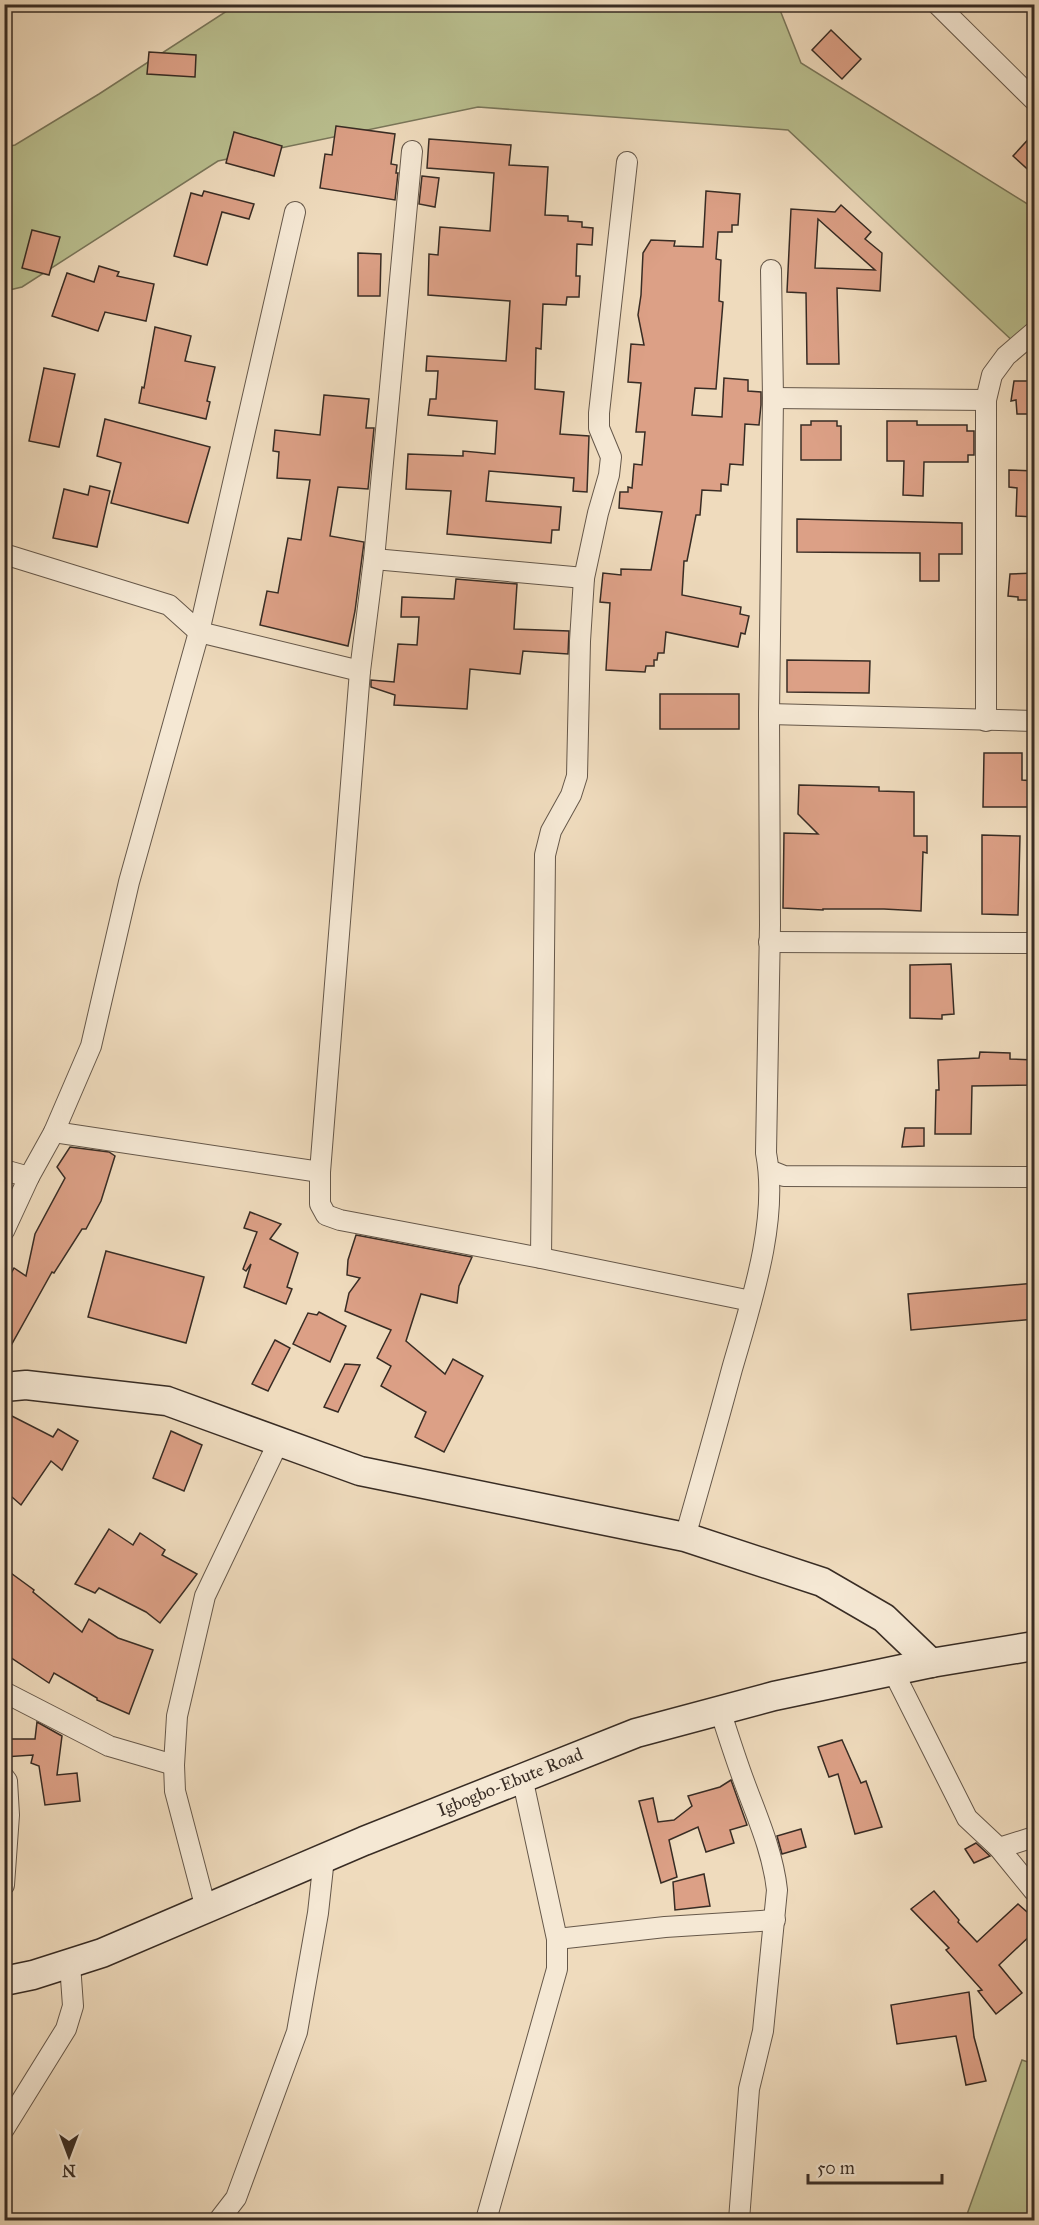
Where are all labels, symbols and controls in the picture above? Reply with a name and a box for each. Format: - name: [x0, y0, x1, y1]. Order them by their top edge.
- street label: Igbogbo-Ebute Road: [434, 1743, 586, 1822]
- north arrow: [39, 2126, 99, 2186]
- scale bar: [808, 2147, 942, 2185]
- text: 50 m: [817, 2157, 855, 2179]
- text: N: [62, 2161, 76, 2180]

